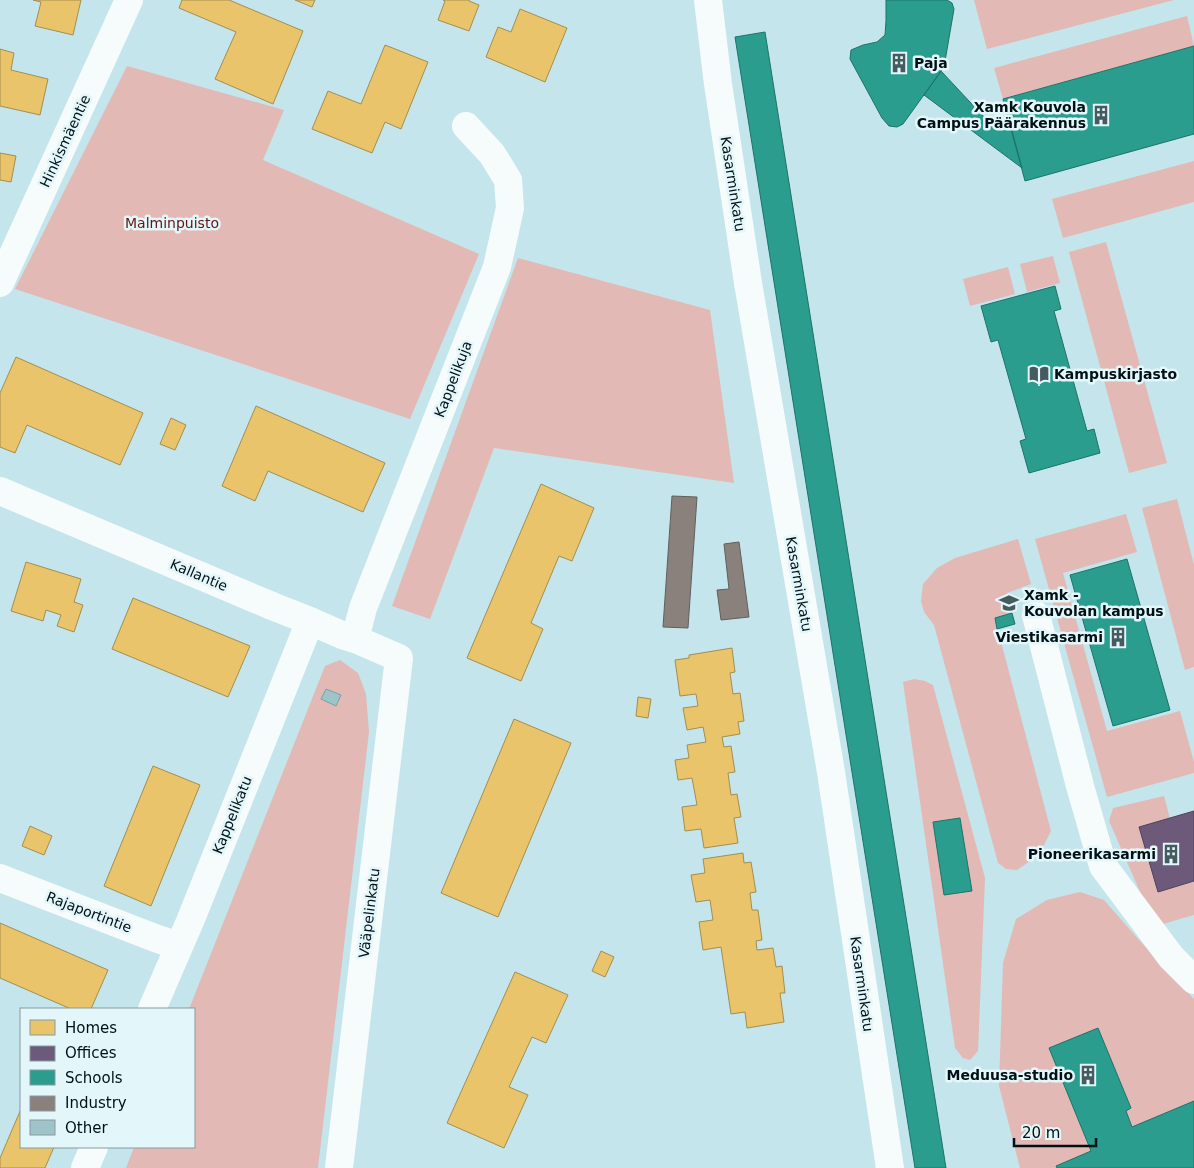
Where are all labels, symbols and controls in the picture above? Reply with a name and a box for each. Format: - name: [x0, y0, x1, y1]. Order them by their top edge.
- building icon: Paja: [888, 52, 910, 74]
- place label: Paja: [914, 55, 948, 71]
- street label: Hinkismäentie: [37, 92, 93, 190]
- place label: Xamk Kouvola Campus Päärakennus: [917, 99, 1086, 131]
- building icon: Xamk Kouvola Campus Päärakennus: [1090, 104, 1112, 126]
- street label: Kasarminkatu: [718, 135, 748, 233]
- park label: Malminpuisto: [125, 215, 219, 231]
- street label: Kappelikuja: [431, 338, 475, 420]
- library icon: Kampuskirjasto: [1028, 363, 1050, 385]
- place label: Kampuskirjasto: [1054, 366, 1177, 382]
- street label: Kasarminkatu: [783, 535, 815, 633]
- street label: Kallantie: [168, 556, 230, 594]
- place label: Xamk - Kouvolan kampus: [1024, 587, 1164, 619]
- school or university icon: Xamk - Kouvolan kampus: [998, 592, 1020, 614]
- building icon: Viestikasarmi: [1107, 626, 1129, 648]
- place label: Viestikasarmi: [995, 629, 1103, 645]
- street label: Kappelikatu: [209, 774, 255, 856]
- building icon: Pioneerikasarmi: [1160, 843, 1182, 865]
- place label: Pioneerikasarmi: [1028, 846, 1156, 862]
- street label: Vääpelinkatu: [356, 867, 382, 959]
- street label: Rajaportintie: [44, 888, 134, 936]
- street label: Kasarminkatu: [847, 935, 877, 1033]
- legend: [20, 1008, 195, 1148]
- text: Homes: [65, 1019, 117, 1037]
- text: Offices: [65, 1044, 117, 1062]
- building icon: Meduusa-studio: [1077, 1064, 1099, 1086]
- place label: Meduusa-studio: [947, 1067, 1073, 1083]
- text: Schools: [65, 1069, 123, 1087]
- text: Industry: [65, 1094, 127, 1112]
- scale bar: [1014, 1116, 1096, 1148]
- text: Other: [65, 1119, 108, 1137]
- text: 20 m: [1022, 1124, 1060, 1142]

